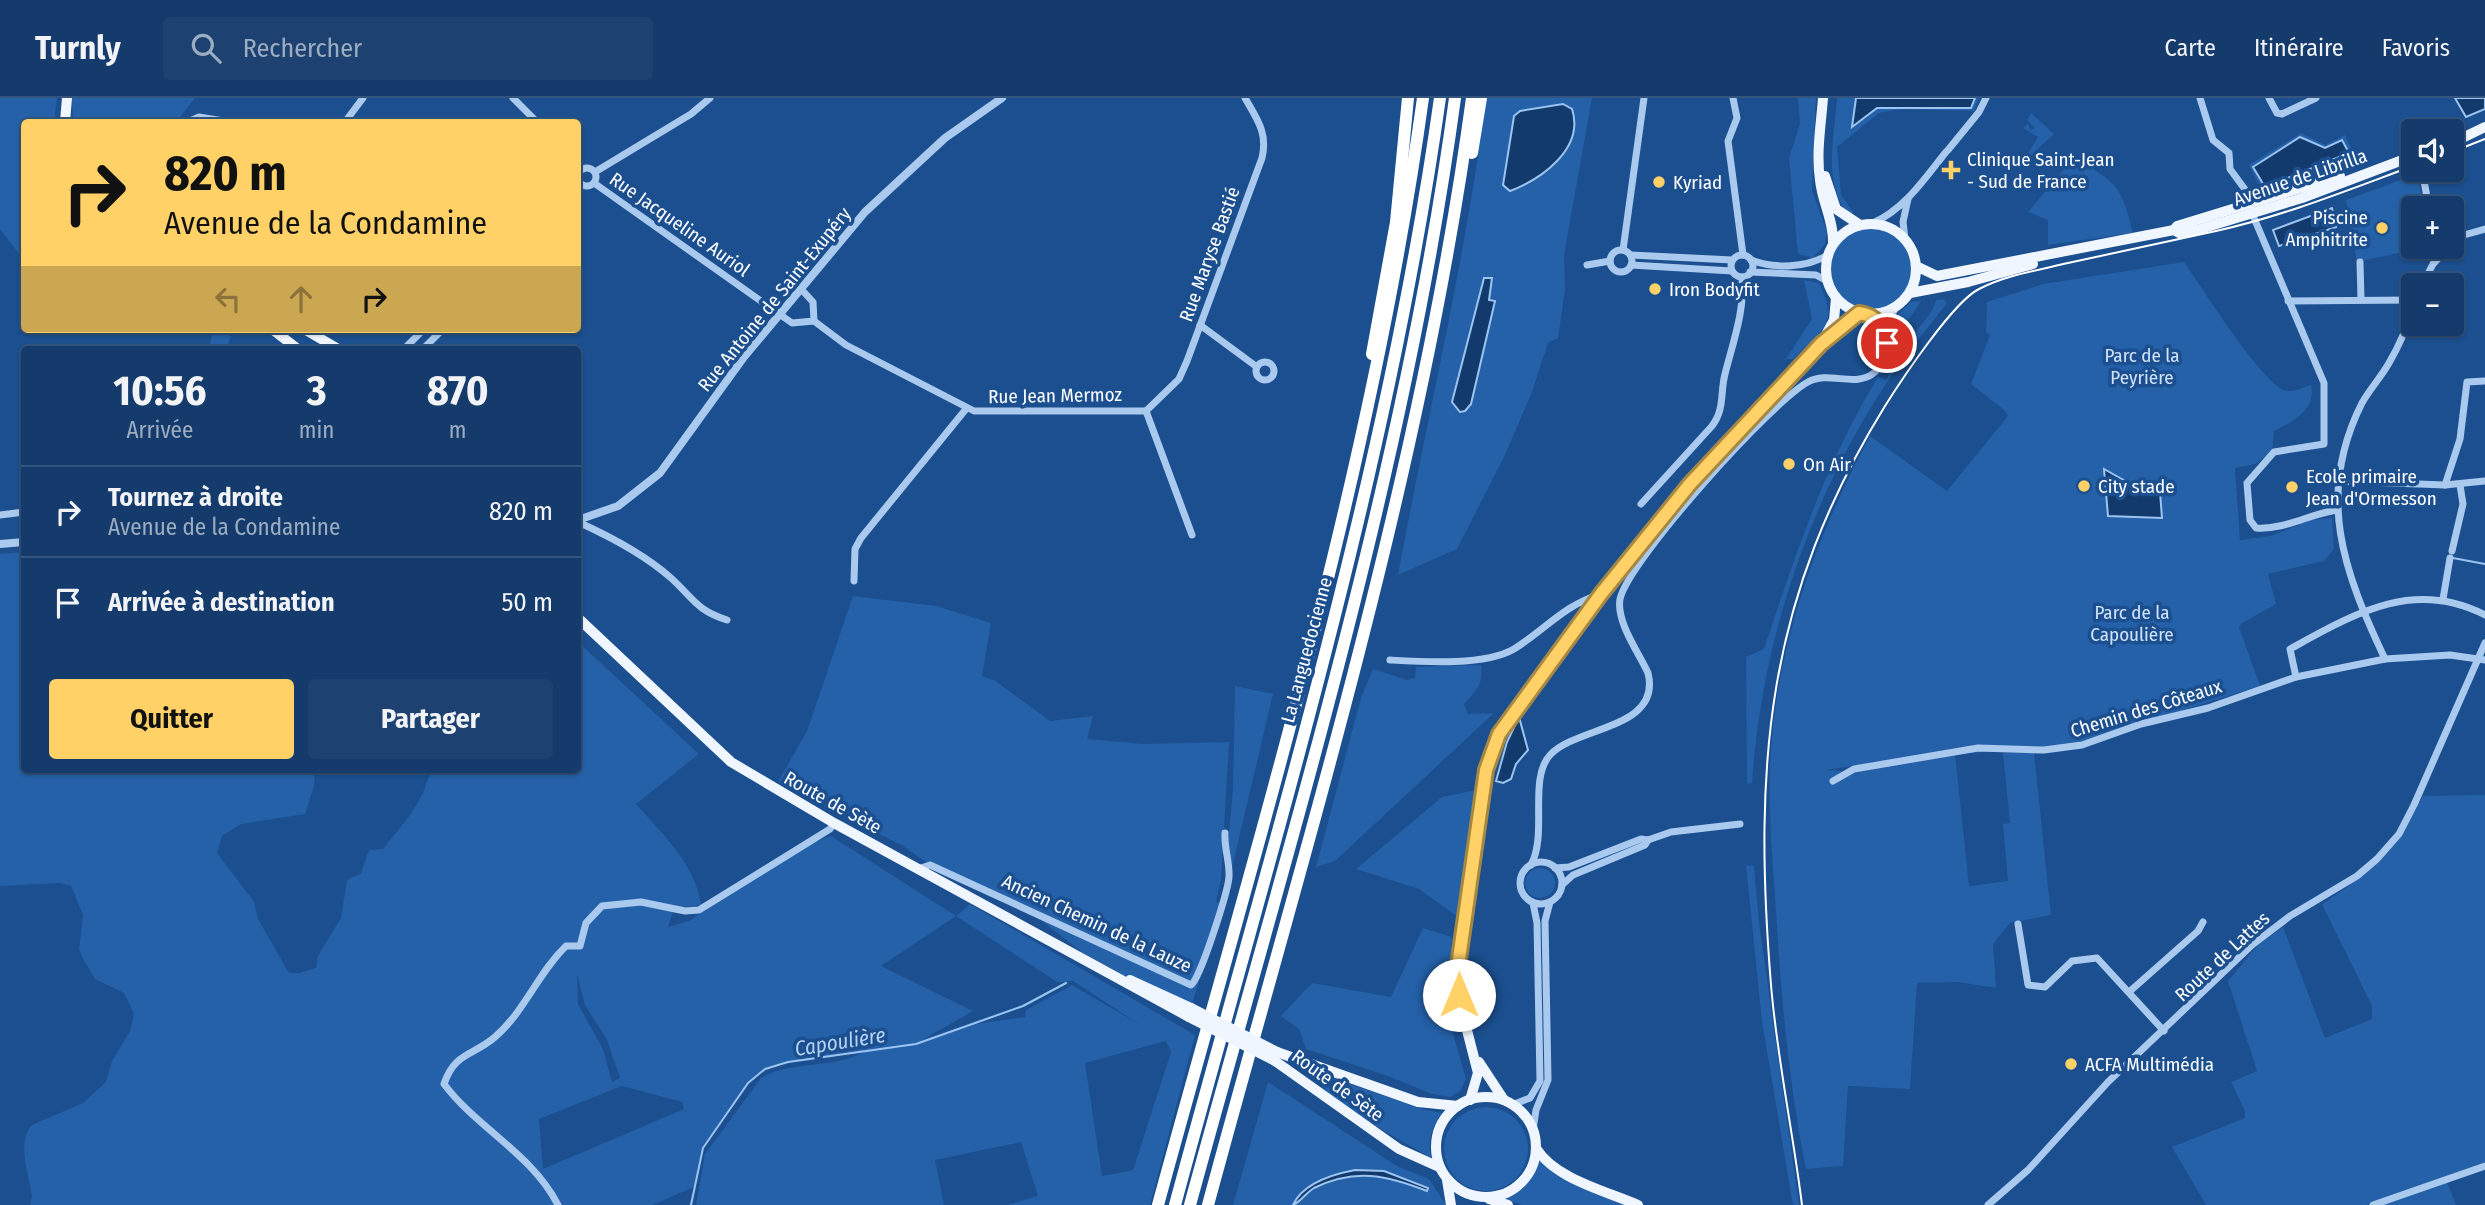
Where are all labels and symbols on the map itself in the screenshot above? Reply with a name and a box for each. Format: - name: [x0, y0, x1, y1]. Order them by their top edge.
- street label: Avenue de Librilla: [2230, 144, 2370, 211]
- place label: Clinique Saint-Jean - Sud de France: [1967, 148, 2115, 193]
- marker: Clinique Saint-Jean - Sud de France: [1941, 160, 1961, 180]
- street label: Rue Jacqueline Auriol: [605, 167, 754, 281]
- place label: Kyriad: [1673, 171, 1722, 194]
- marker: Kyriad: [1651, 174, 1667, 190]
- street label: Rue Maryse Bastié: [1174, 184, 1245, 325]
- street label: Rue Antoine de Saint-Exupéry: [693, 202, 856, 396]
- place label: Piscine Amphitrite: [2286, 206, 2368, 251]
- marker: Piscine Amphitrite: [2374, 220, 2390, 236]
- place label: Iron Bodyfit: [1669, 278, 1761, 301]
- marker: Iron Bodyfit: [1647, 281, 1663, 297]
- pin: [1857, 313, 1917, 373]
- park label: Parc de la Peyrière: [2104, 344, 2180, 389]
- street label: Rue Jean Mermoz: [988, 383, 1123, 408]
- place label: On Air: [1803, 453, 1851, 476]
- marker: On Air: [1781, 456, 1797, 472]
- place label: Ecole primaire Jean d'Ormesson: [2306, 465, 2437, 510]
- place label: City stade: [2098, 475, 2175, 498]
- marker: City stade: [2076, 478, 2092, 494]
- marker: Ecole primaire Jean d'Ormesson: [2284, 479, 2300, 495]
- street label: La Languedocienne: [1276, 575, 1337, 725]
- park label: Parc de la Capoulière: [2090, 601, 2174, 646]
- street label: Chemin des Côteaux: [2068, 674, 2225, 742]
- street label: Route de Sète: [780, 766, 886, 839]
- street label: Ancien Chemin de la Lauze: [998, 869, 1195, 978]
- street label: Route de Lattes: [2170, 907, 2274, 1006]
- position arrow: [1422, 958, 1496, 1032]
- water label: Capoulière: [793, 1022, 887, 1062]
- street label: Route de Sète: [1287, 1044, 1388, 1126]
- place label: ACFA Multimédia: [2085, 1053, 2214, 1076]
- marker: ACFA Multimédia: [2063, 1056, 2079, 1072]

